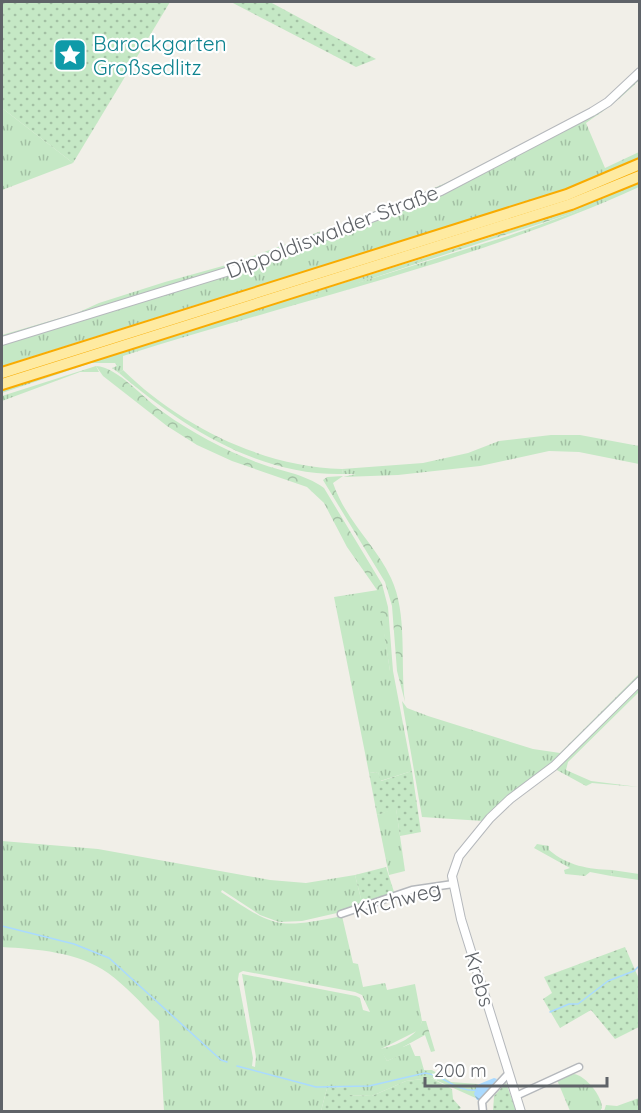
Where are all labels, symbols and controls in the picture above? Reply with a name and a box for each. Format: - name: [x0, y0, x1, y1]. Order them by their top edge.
- place label: Barockgarten Großsedlitz: [93, 30, 227, 80]
- place icon: Barockgarten Großsedlitz: [52, 37, 88, 73]
- street label: Dippoldiswalder Straße: [222, 179, 442, 283]
- street label: Kirchweg: [350, 875, 444, 923]
- street label: Krebs: [459, 948, 501, 1010]
- scale bar: [425, 1050, 606, 1088]
- text: 200 m: [434, 1059, 487, 1082]

